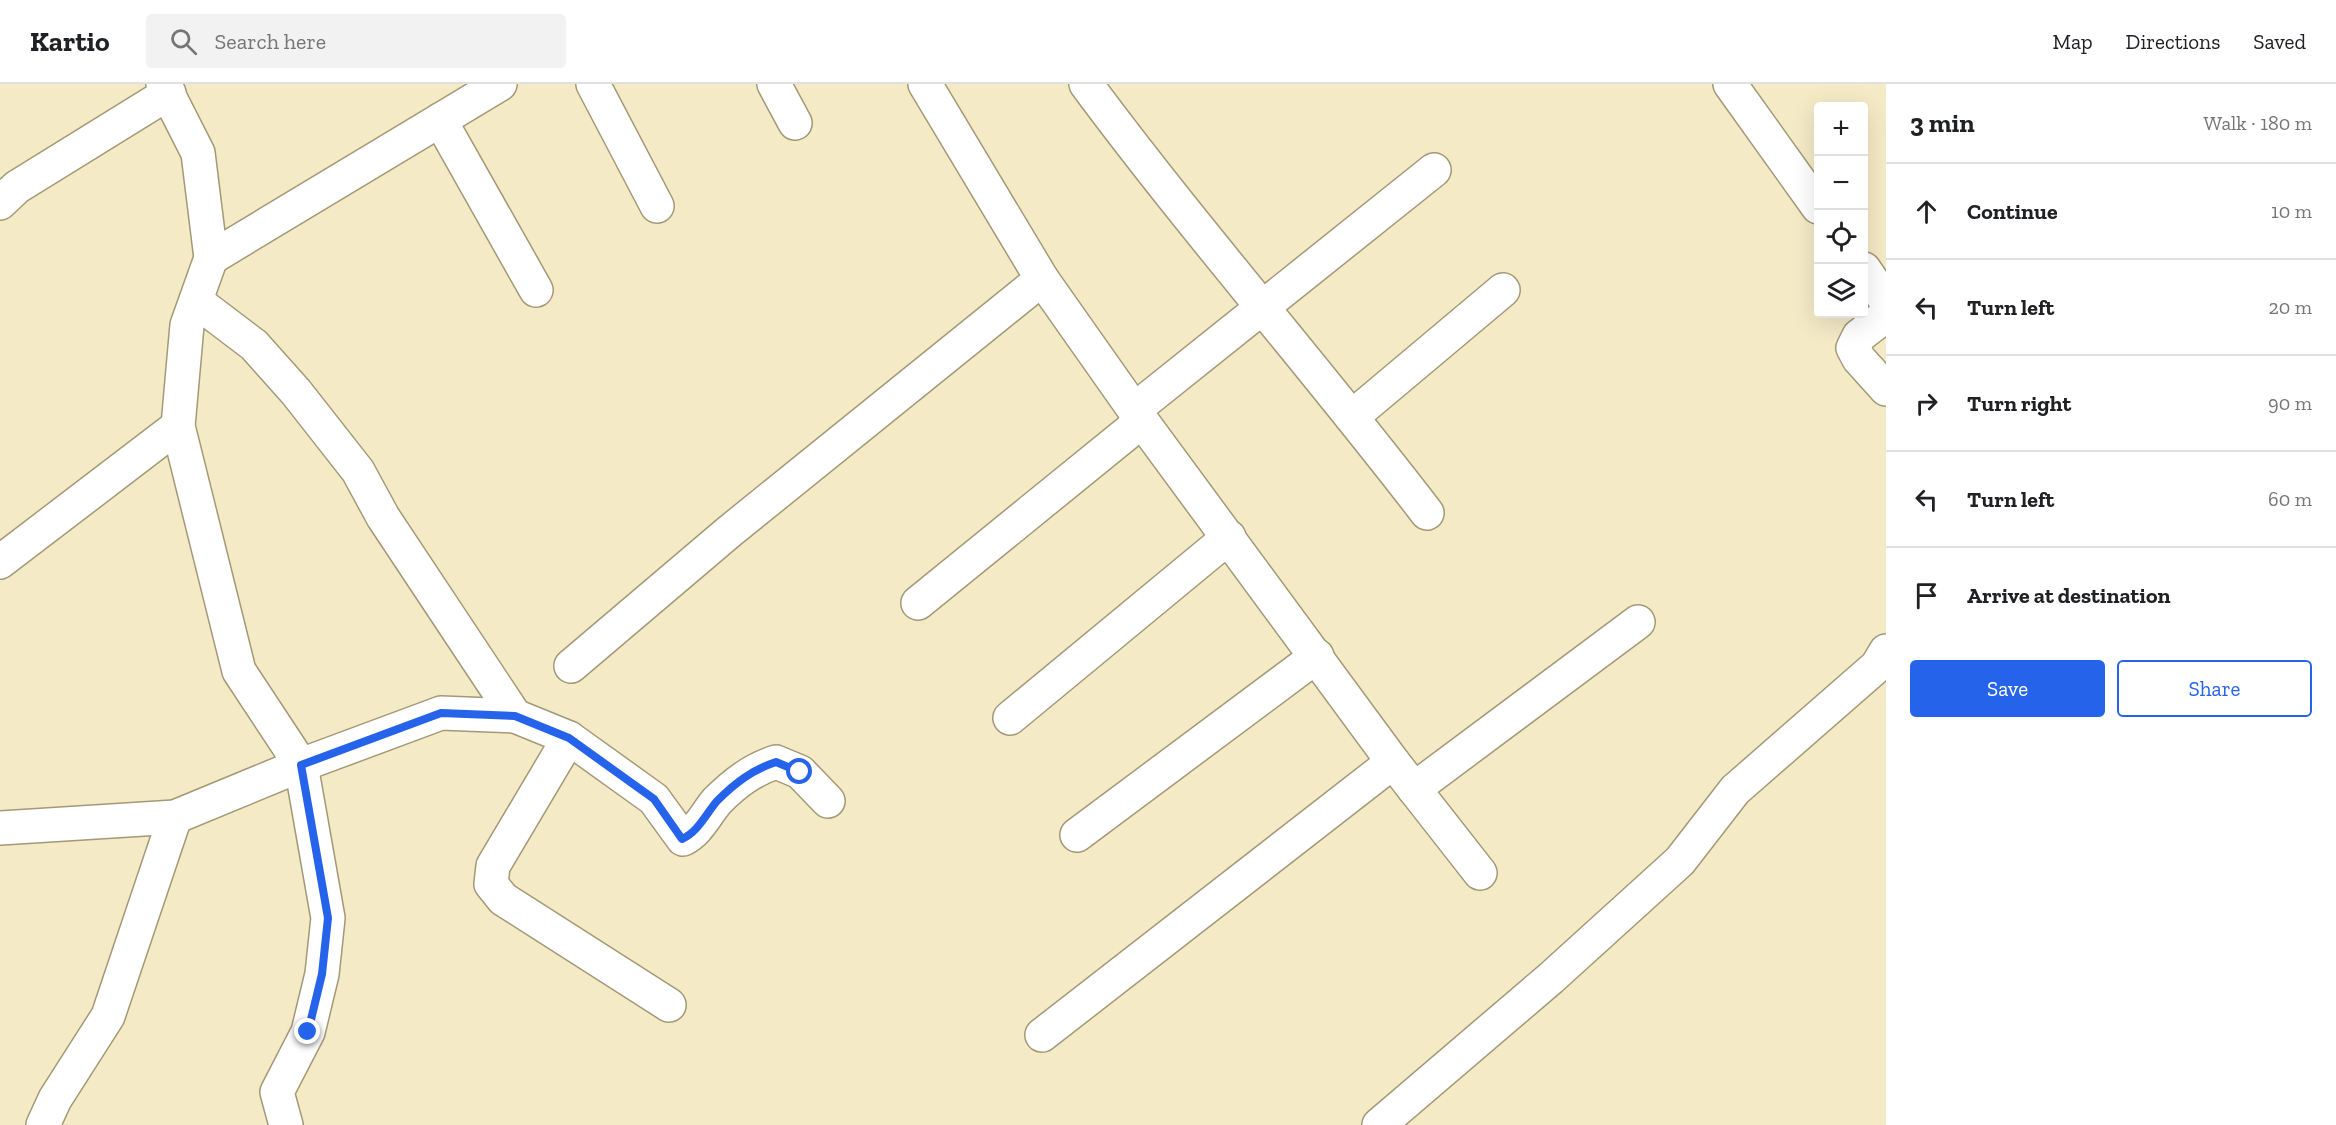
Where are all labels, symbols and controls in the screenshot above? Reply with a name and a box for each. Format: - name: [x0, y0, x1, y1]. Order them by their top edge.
- search box: [146, 14, 566, 68]
- text: Kartio: [30, 25, 110, 58]
- icon: search: [167, 25, 200, 58]
- text: Search here: [215, 28, 326, 55]
- text: Map: [2053, 29, 2093, 54]
- text: Directions: [2126, 29, 2220, 54]
- text: Saved: [2253, 29, 2306, 54]
- map controls: [1814, 102, 1868, 318]
- button: +: [1814, 102, 1868, 156]
- text: 3 min: [1910, 107, 1975, 139]
- text: Walk · 180 m: [2204, 111, 2312, 135]
- button: −: [1814, 156, 1868, 210]
- icon: ahead: [1910, 195, 1943, 228]
- text: Continue: [1967, 198, 2058, 225]
- text: 10 m: [2271, 199, 2312, 223]
- button: locate: [1814, 210, 1868, 264]
- button: layers: [1814, 264, 1868, 318]
- icon: left: [1910, 291, 1943, 324]
- text: Turn left: [1967, 294, 2054, 321]
- text: 20 m: [2268, 295, 2312, 319]
- icon: right: [1910, 387, 1943, 420]
- text: Turn right: [1967, 390, 2071, 417]
- text: 90 m: [2268, 391, 2312, 415]
- icon: left: [1910, 483, 1943, 516]
- text: Turn left: [1967, 486, 2054, 513]
- text: 60 m: [2268, 487, 2312, 511]
- icon: arrive: [1910, 579, 1943, 612]
- text: Arrive at destination: [1967, 582, 2170, 609]
- button: Save: [1910, 660, 2105, 717]
- button: Share: [2117, 660, 2312, 717]
- route start: [786, 758, 812, 784]
- route end: [294, 1018, 320, 1044]

